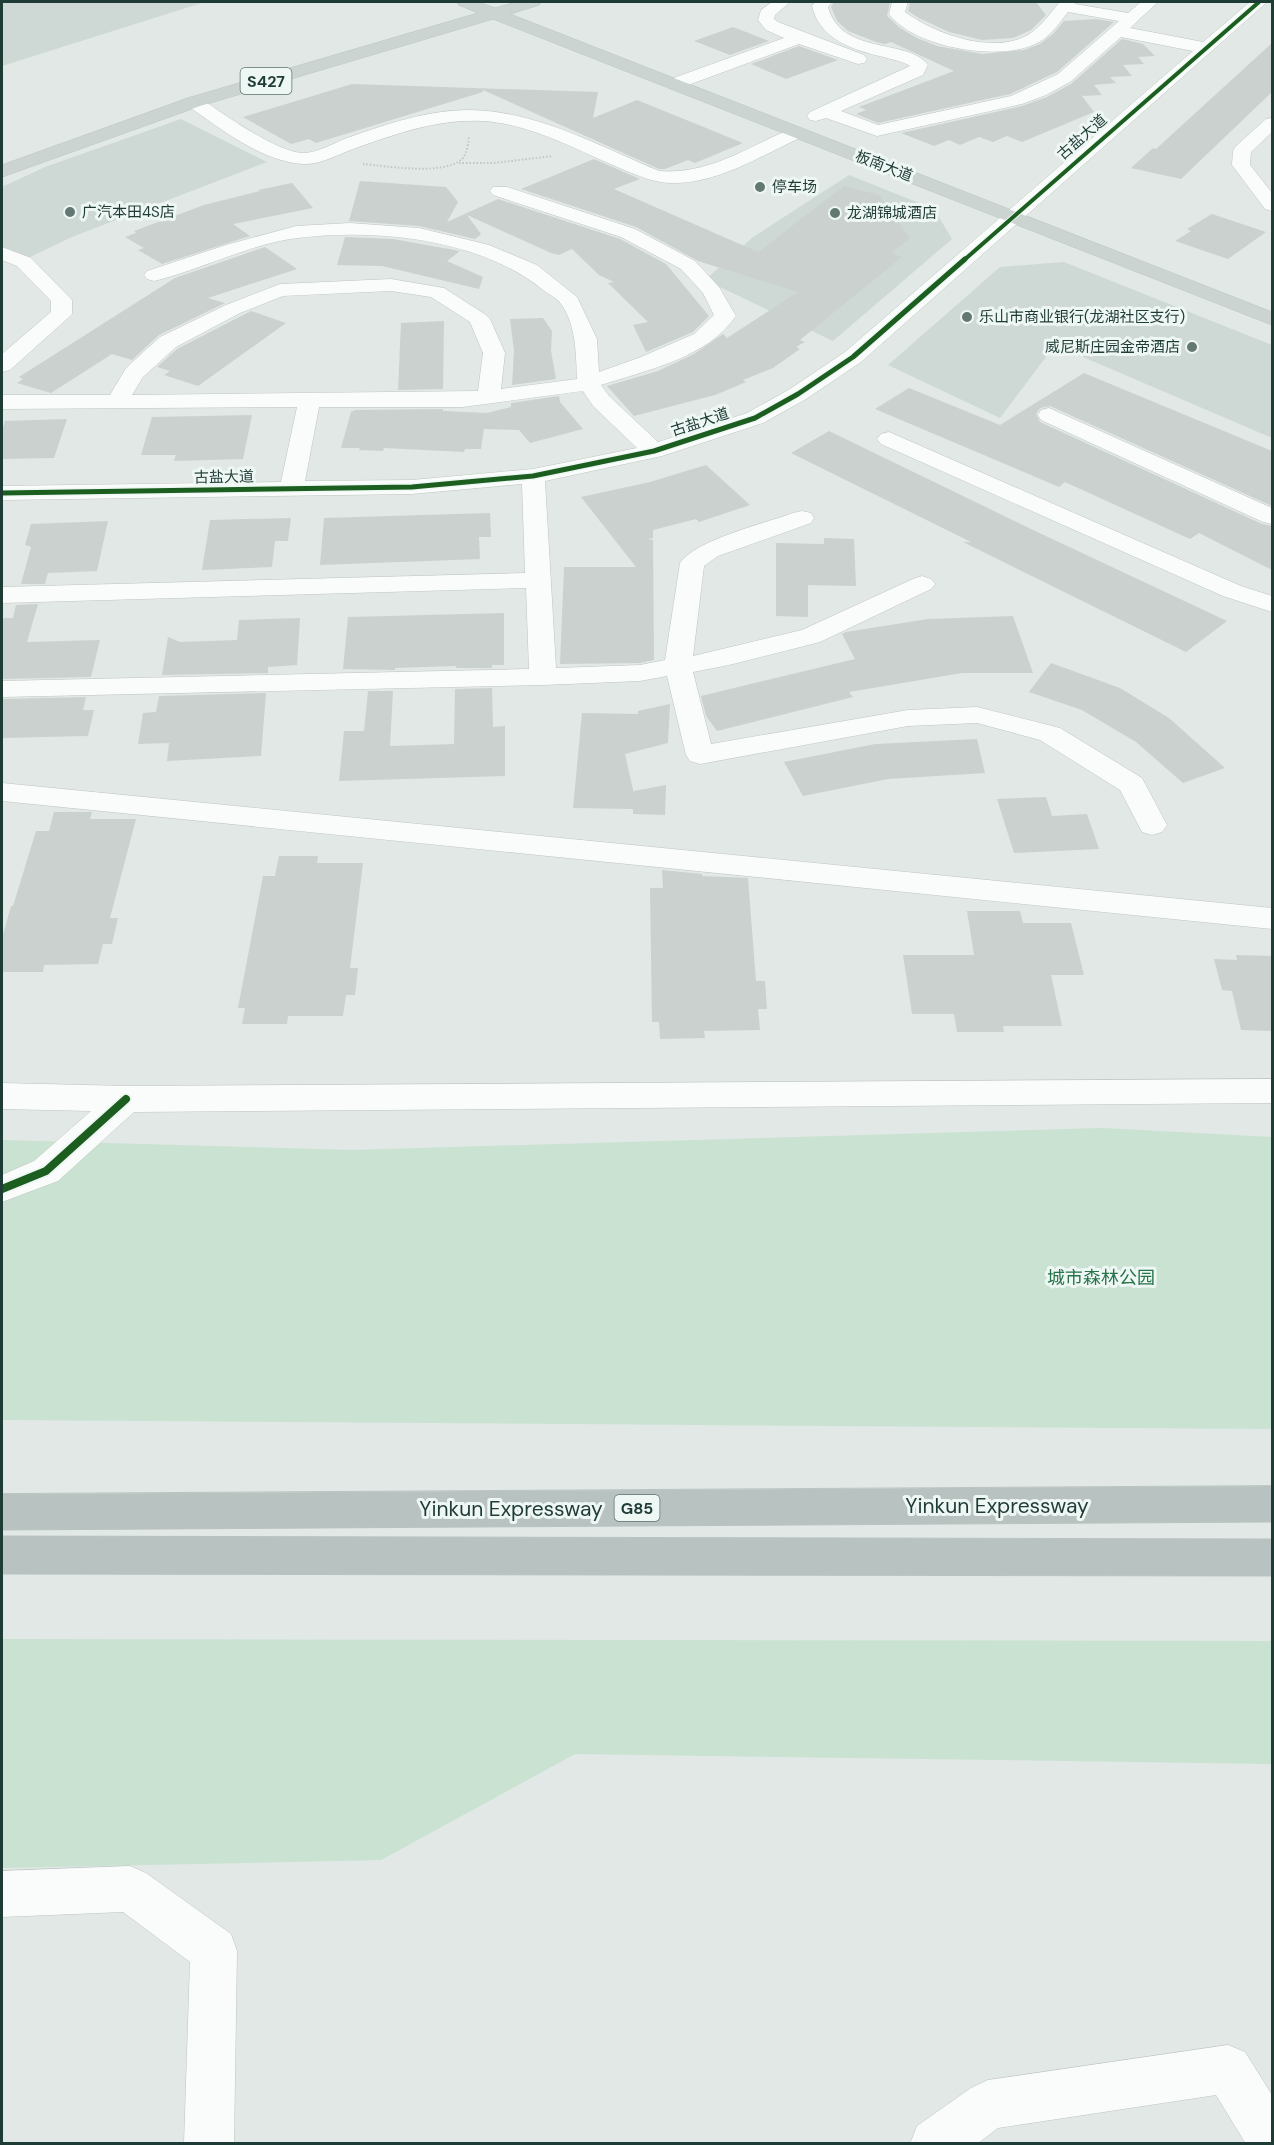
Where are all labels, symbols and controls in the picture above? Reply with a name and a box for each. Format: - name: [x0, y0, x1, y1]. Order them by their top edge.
- road number: S427: [240, 68, 292, 94]
- street label: 古盐大道: [1053, 110, 1111, 164]
- street label: 板南大道: [852, 146, 916, 186]
- place label: 停车场: [772, 177, 817, 197]
- marker: 停车场: [753, 180, 767, 194]
- place label: 广汽本田4S店: [82, 202, 175, 222]
- place label: 龙湖锦城酒店: [847, 203, 937, 223]
- marker: 广汽本田4S店: [63, 205, 77, 219]
- marker: 龙湖锦城酒店: [828, 206, 842, 220]
- place label: 乐山市商业银行(龙湖社区支行): [979, 307, 1185, 327]
- marker: 乐山市商业银行(龙湖社区支行): [960, 310, 974, 324]
- place label: 威尼斯庄园金帝酒店: [1045, 337, 1180, 357]
- marker: 威尼斯庄园金帝酒店: [1185, 340, 1199, 354]
- street label: 古盐大道: [668, 403, 732, 441]
- street label: 古盐大道: [194, 466, 254, 488]
- park label: 城市森林公园: [1047, 1266, 1155, 1290]
- street label: Yinkun Expressway: [905, 1492, 1089, 1520]
- street label: Yinkun Expressway: [419, 1495, 603, 1523]
- road number: G85: [614, 1495, 660, 1521]

